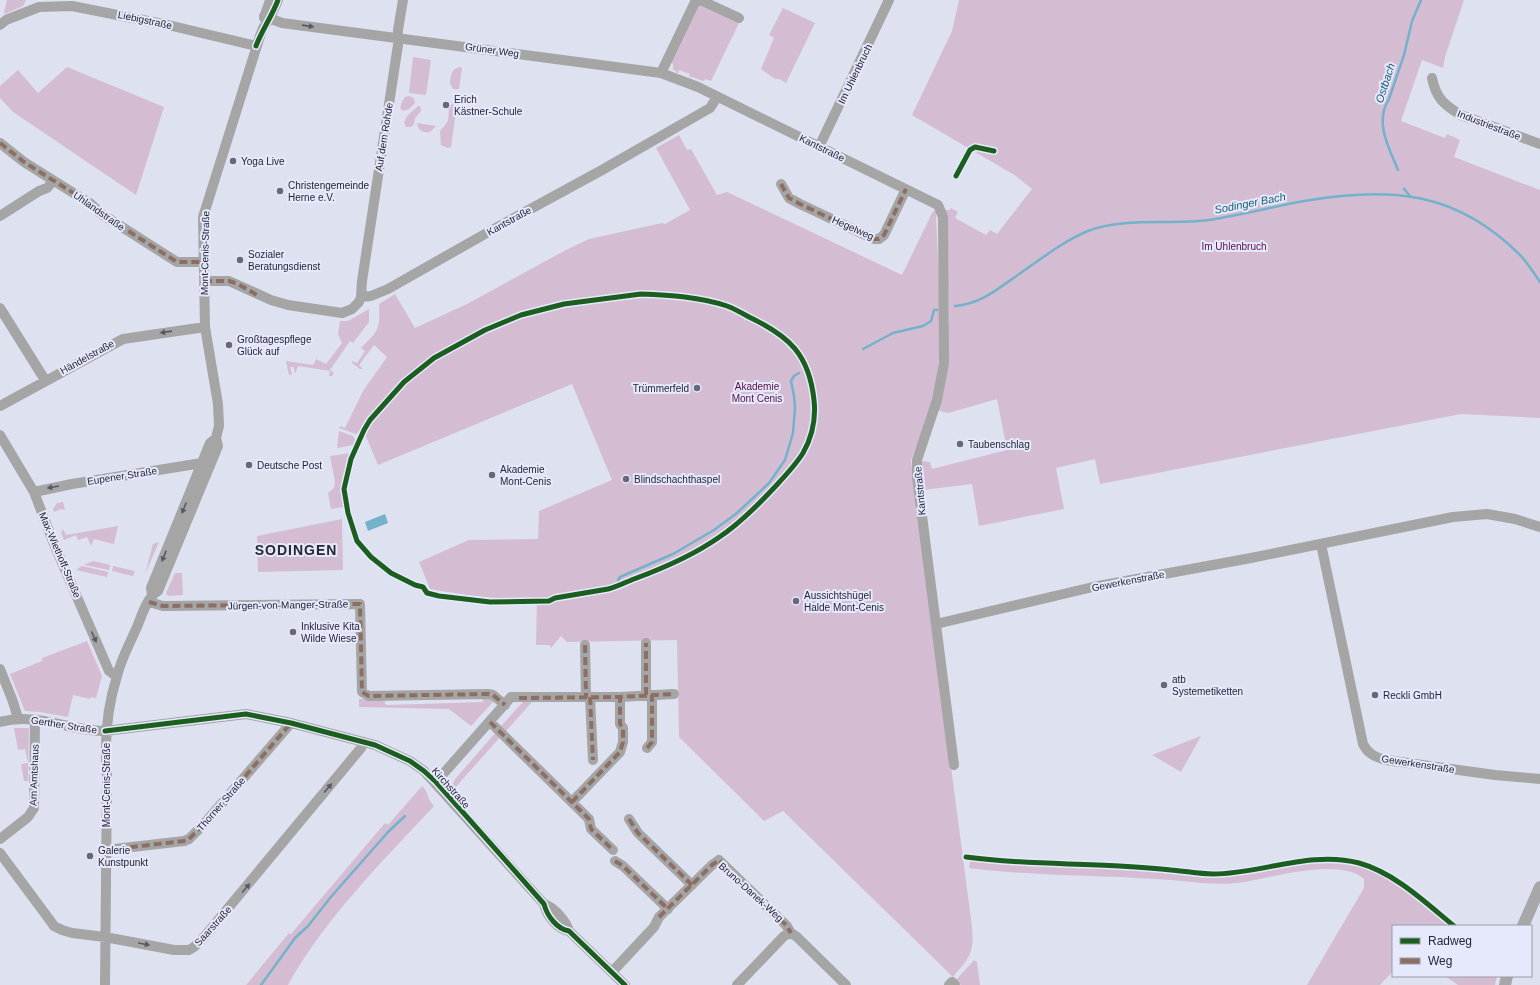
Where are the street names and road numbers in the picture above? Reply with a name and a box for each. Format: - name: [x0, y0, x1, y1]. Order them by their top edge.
- street label: Liebigstraße: [117, 9, 173, 31]
- street label: Grüner Weg: [464, 41, 520, 59]
- street label: Im Uhlenbruch: [836, 42, 874, 106]
- street label: Auf dem Rohde: [373, 101, 395, 172]
- street label: Industriestraße: [1456, 108, 1523, 142]
- street label: Kantstraße: [798, 132, 847, 164]
- street label: Uhlandstraße: [71, 189, 127, 233]
- street label: Kantstraße: [485, 204, 533, 238]
- street label: Mont-Cenis-Straße: [199, 210, 211, 295]
- street label: Hegelweg: [830, 214, 876, 242]
- street label: Händelstraße: [58, 337, 116, 376]
- street label: Eupener Straße: [86, 465, 158, 487]
- street label: Kantstraße: [912, 466, 928, 516]
- street label: Max-Wiethoff-Straße: [37, 510, 83, 600]
- street label: Gewerkenstraße: [1091, 568, 1166, 593]
- street label: Jürgen-von-Manger-Straße: [228, 598, 349, 612]
- street label: Gerther Straße: [30, 714, 98, 736]
- street label: Mont-Cenis-Straße: [101, 742, 112, 827]
- street label: Am Amtshaus: [27, 744, 41, 806]
- street label: Gewerkenstraße: [1381, 753, 1456, 775]
- street label: Kirchstraße: [430, 765, 472, 811]
- street label: Thorner Straße: [195, 774, 248, 833]
- street label: Bruno-Danek-Weg: [717, 860, 785, 924]
- street label: Saarstraße: [192, 904, 234, 948]

